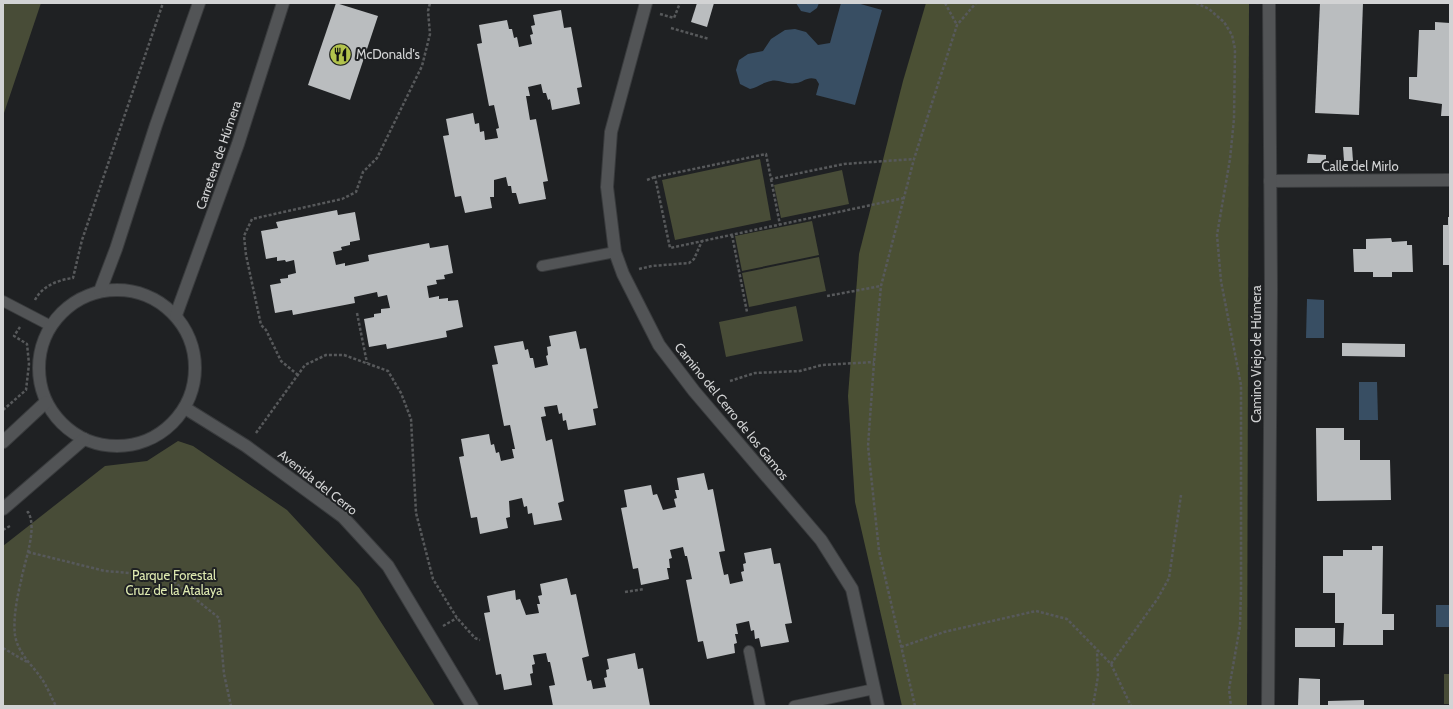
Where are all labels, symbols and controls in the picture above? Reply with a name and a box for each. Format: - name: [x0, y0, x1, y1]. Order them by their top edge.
- restaurant icon: McDonald's: [328, 41, 354, 67]
- place label: McDonald's: [356, 46, 421, 62]
- street label: Carretera de Húmera: [192, 98, 244, 212]
- street label: Calle del Mirlo: [1321, 158, 1399, 174]
- street label: Camino Viejo de Húmera: [1248, 285, 1265, 423]
- street label: Camino del Cerro de los Gamos: [672, 339, 793, 483]
- street label: Avenida del Cerro: [275, 446, 361, 518]
- park label: Parque Forestal Cruz de la Atalaya: [126, 567, 223, 598]

